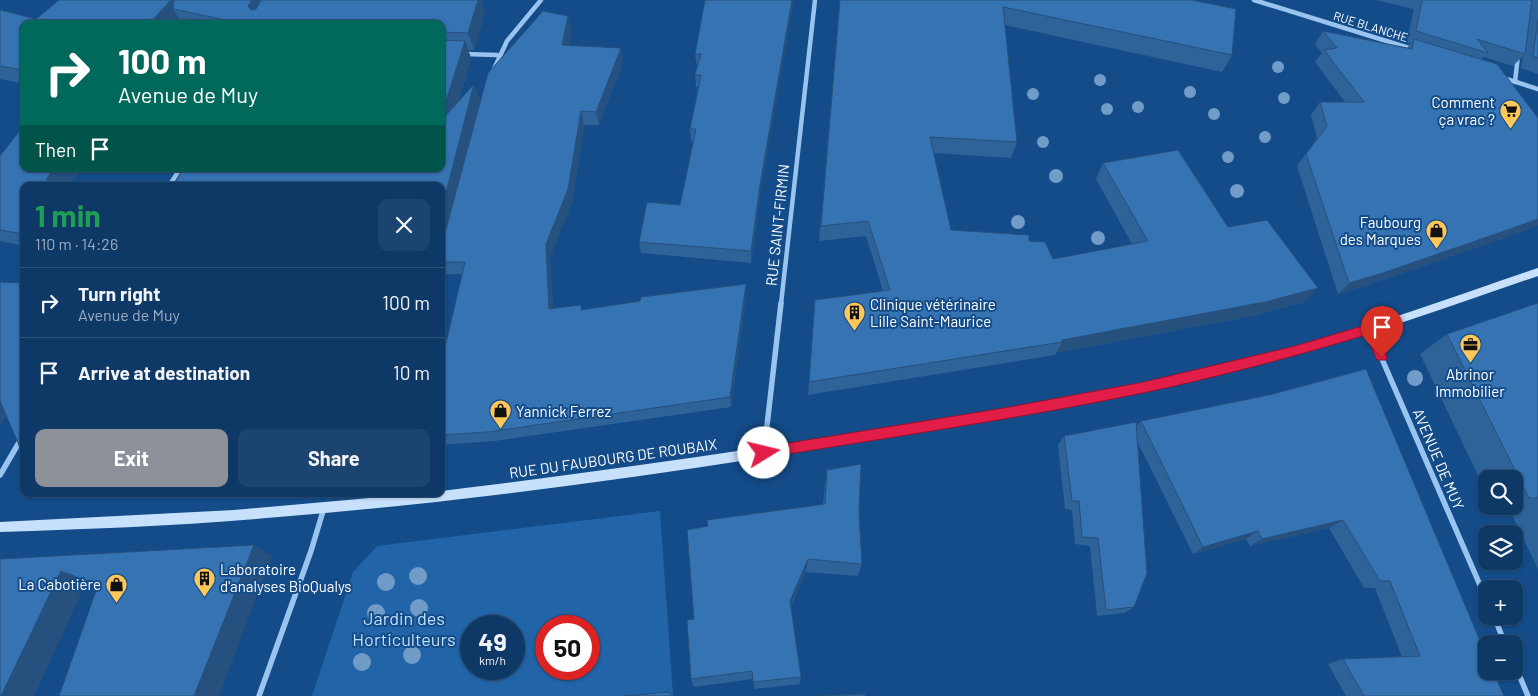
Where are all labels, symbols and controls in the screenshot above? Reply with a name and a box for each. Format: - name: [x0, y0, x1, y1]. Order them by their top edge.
- street label: RUE BLANCHE: [1332, 8, 1410, 44]
- text: 100 m: [118, 39, 207, 81]
- icon: right: [35, 40, 100, 105]
- text: Avenue de Muy: [118, 81, 258, 107]
- place label: Comment ça vrac ?: [1431, 93, 1495, 128]
- supermarket icon: Comment ça vrac ?: [1499, 99, 1523, 130]
- icon: arrive: [86, 135, 114, 163]
- text: Then: [35, 138, 76, 161]
- street label: RUE SAINT-FIRMIN: [762, 163, 792, 287]
- text: 1 min: [35, 197, 101, 233]
- button: close: [378, 199, 430, 251]
- place label: Faubourg des Marques: [1340, 213, 1421, 248]
- shop icon: Faubourg des Marques: [1425, 219, 1449, 250]
- text: 110 m · 14:26: [35, 234, 118, 253]
- text: Turn right: [78, 282, 160, 305]
- icon: right: [35, 289, 63, 317]
- text: 100 m: [382, 291, 430, 314]
- place label: Clinique vétérinaire Lille Saint-Maurice: [870, 295, 996, 330]
- building icon: Clinique vétérinaire Lille Saint-Maurice: [842, 301, 866, 332]
- text: Avenue de Muy: [78, 305, 180, 324]
- pin: [1361, 306, 1403, 357]
- icon: arrive: [1368, 313, 1396, 341]
- office icon: Abrinor Immobilier: [1458, 333, 1482, 364]
- icon: arrive: [35, 359, 63, 387]
- text: Arrive at destination: [78, 361, 250, 384]
- text: 10 m: [393, 361, 430, 384]
- place label: Abrinor Immobilier: [1435, 365, 1505, 400]
- shop icon: Yannick Ferrez: [488, 399, 512, 430]
- place label: Yannick Ferrez: [516, 402, 612, 420]
- street label: AVENUE DE MUY: [1410, 406, 1468, 512]
- position arrow: [737, 426, 789, 478]
- button: Exit: [35, 429, 228, 487]
- button: Share: [238, 429, 430, 487]
- street label: RUE DU FAUBOURG DE ROUBAIX: [508, 434, 718, 482]
- map controls: [1478, 470, 1523, 680]
- button: search: [1478, 470, 1523, 515]
- button: layers: [1478, 525, 1523, 570]
- place label: Laboratoire d'analyses BioQualys: [220, 560, 352, 595]
- building icon: Laboratoire d'analyses BioQualys: [192, 566, 216, 597]
- shop icon: La Cabotière: [105, 572, 129, 603]
- place label: La Cabotière: [18, 575, 101, 593]
- button: +: [1478, 580, 1523, 625]
- park label: Jardin des Horticulteurs: [352, 607, 456, 650]
- speed limit sign: 50: [535, 615, 600, 680]
- text: 49: [478, 626, 507, 656]
- button: −: [1478, 635, 1523, 680]
- text: km/h: [479, 653, 506, 667]

